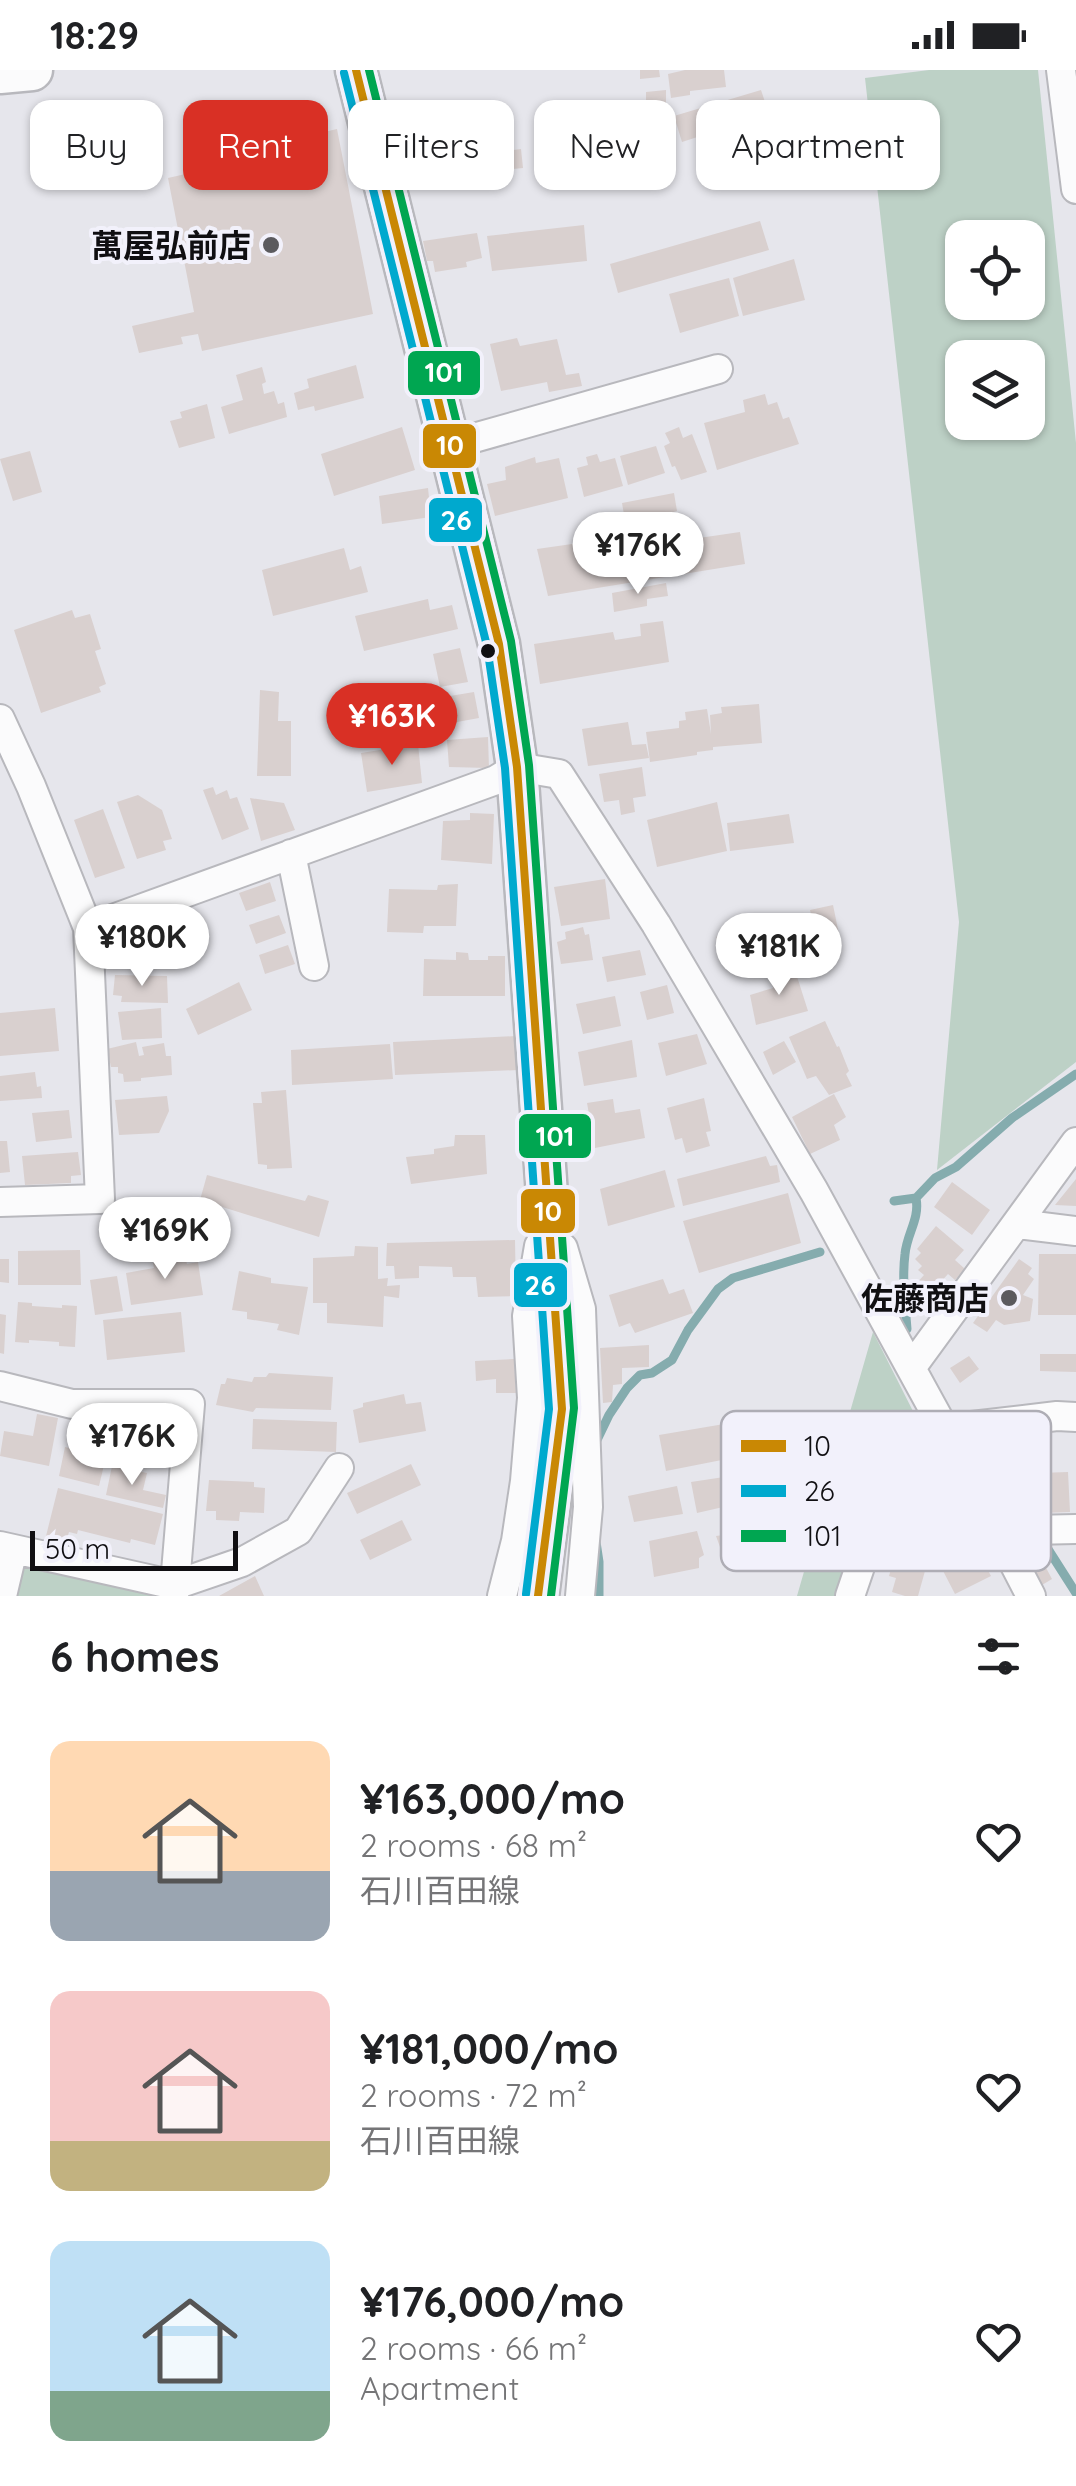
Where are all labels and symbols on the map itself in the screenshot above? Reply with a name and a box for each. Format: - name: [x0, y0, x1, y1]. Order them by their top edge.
- place label: 萬屋弘前店: [91, 225, 251, 265]
- marker: 萬屋弘前店: [260, 234, 282, 256]
- line badge: 101: [406, 349, 482, 397]
- text: 101: [425, 354, 463, 389]
- line badge: 10: [421, 422, 478, 470]
- text: 10: [436, 427, 464, 462]
- line badge: 26: [427, 496, 484, 544]
- text: 26: [440, 502, 472, 537]
- pin: ¥176K: [568, 512, 708, 597]
- unlabelled marker: [478, 641, 498, 661]
- pin: ¥163K: [322, 683, 462, 768]
- pin: ¥180K: [72, 904, 212, 989]
- pin: ¥181K: [709, 913, 849, 998]
- line badge: 101: [517, 1112, 593, 1160]
- text: 101: [536, 1118, 574, 1153]
- line badge: 10: [519, 1187, 577, 1235]
- text: 10: [534, 1193, 562, 1228]
- pin: ¥169K: [95, 1197, 235, 1282]
- line badge: 26: [512, 1261, 569, 1309]
- text: 26: [524, 1267, 556, 1302]
- place label: 佐藤商店: [861, 1278, 989, 1318]
- marker: 佐藤商店: [998, 1287, 1020, 1309]
- pin: ¥176K: [62, 1403, 202, 1488]
- legend: [721, 1411, 1051, 1571]
- text: 10: [804, 1428, 831, 1463]
- text: 26: [804, 1473, 835, 1508]
- text: 101: [804, 1518, 841, 1553]
- scale bar: [30, 1526, 238, 1570]

